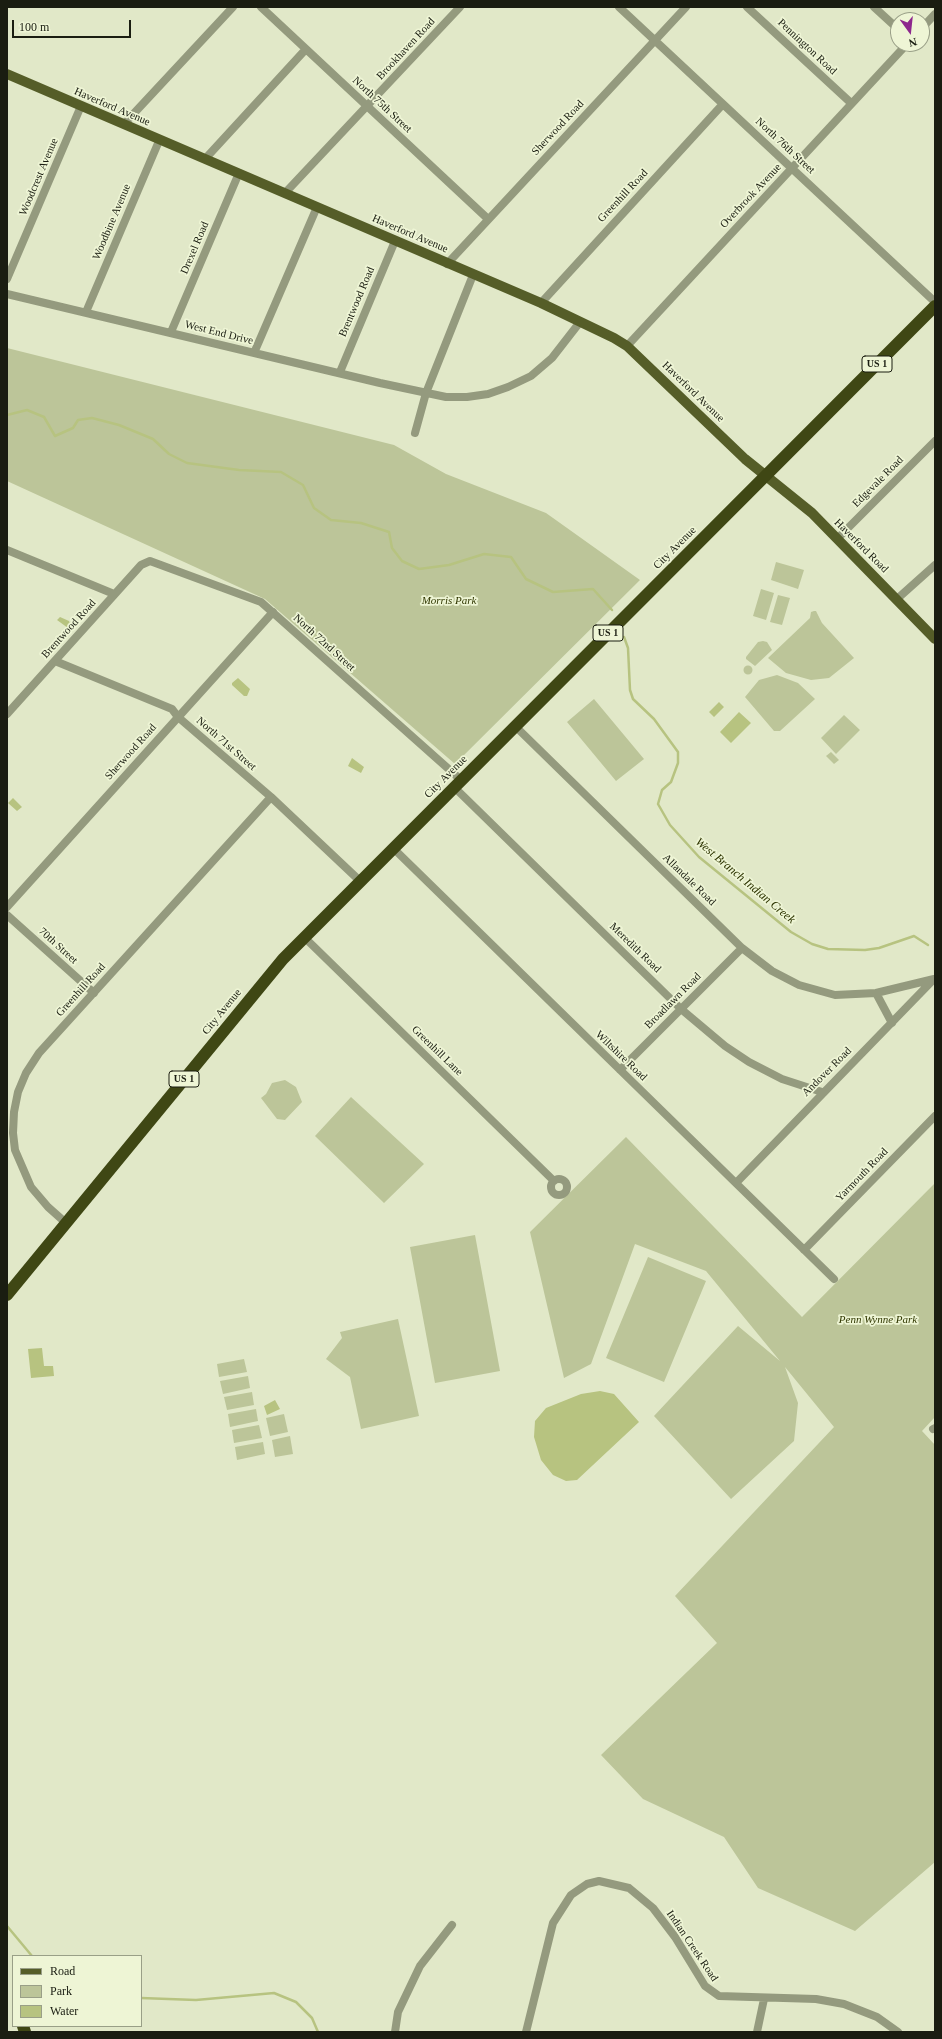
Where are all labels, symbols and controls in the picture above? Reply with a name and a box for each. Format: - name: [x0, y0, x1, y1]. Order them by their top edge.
- scale bar: [14, 12, 133, 38]
- north arrow: [890, 12, 930, 52]
- street label: Brookhaven Road: [374, 15, 438, 83]
- street label: Pennington Road: [775, 16, 839, 78]
- text: 100 m: [19, 20, 49, 34]
- text: N: [907, 36, 918, 49]
- street label: North 75th Street: [350, 74, 414, 136]
- street label: Haverford Avenue: [72, 85, 152, 129]
- street label: Sherwood Road: [529, 98, 587, 158]
- street label: North 76th Street: [753, 115, 817, 177]
- street label: Woodcrest Avenue: [17, 136, 61, 218]
- street label: Overbrook Avenue: [718, 161, 784, 231]
- street label: Greenhill Road: [595, 167, 651, 225]
- street label: Woodbine Avenue: [90, 182, 134, 262]
- street label: Haverford Avenue: [370, 212, 450, 256]
- street label: Drexel Road: [178, 220, 212, 276]
- street label: Brentwood Road: [336, 265, 378, 339]
- street label: West End Drive: [183, 318, 255, 348]
- road number: US 1: [862, 356, 892, 372]
- street label: Haverford Avenue: [659, 359, 727, 425]
- street label: Edgevale Road: [850, 454, 906, 510]
- street label: Haverford Road: [831, 516, 891, 576]
- street label: City Avenue: [651, 524, 699, 572]
- park label: Morris Park: [422, 594, 476, 608]
- street label: Brentwood Road: [39, 597, 99, 661]
- street label: North 72nd Street: [290, 612, 358, 674]
- road number: US 1: [593, 625, 623, 641]
- street label: North 71st Street: [193, 714, 259, 774]
- street label: Sherwood Road: [102, 721, 160, 783]
- street label: City Avenue: [422, 753, 470, 801]
- water label: West Branch Indian Creek: [692, 835, 798, 927]
- street label: Allandale Road: [660, 851, 718, 909]
- street label: Meredith Road: [607, 920, 663, 976]
- street label: 70th Street: [36, 925, 80, 967]
- street label: Greenhill Road: [54, 960, 108, 1020]
- street label: Broadlawn Road: [642, 970, 704, 1032]
- street label: City Avenue: [200, 986, 244, 1038]
- street label: Greenhill Lane: [409, 1023, 465, 1079]
- street label: Wiltshire Road: [593, 1028, 649, 1084]
- street label: Andover Road: [800, 1045, 854, 1099]
- road number: US 1: [169, 1071, 199, 1087]
- street label: Yarmouth Road: [833, 1145, 891, 1205]
- park label: Penn Wynne Park: [839, 1313, 917, 1327]
- street label: Indian Creek Road: [663, 1908, 721, 1984]
- legend: [12, 1955, 142, 2027]
- text: Road: [50, 1964, 75, 1978]
- text: Park: [50, 1984, 72, 1998]
- text: Water: [50, 2004, 78, 2018]

